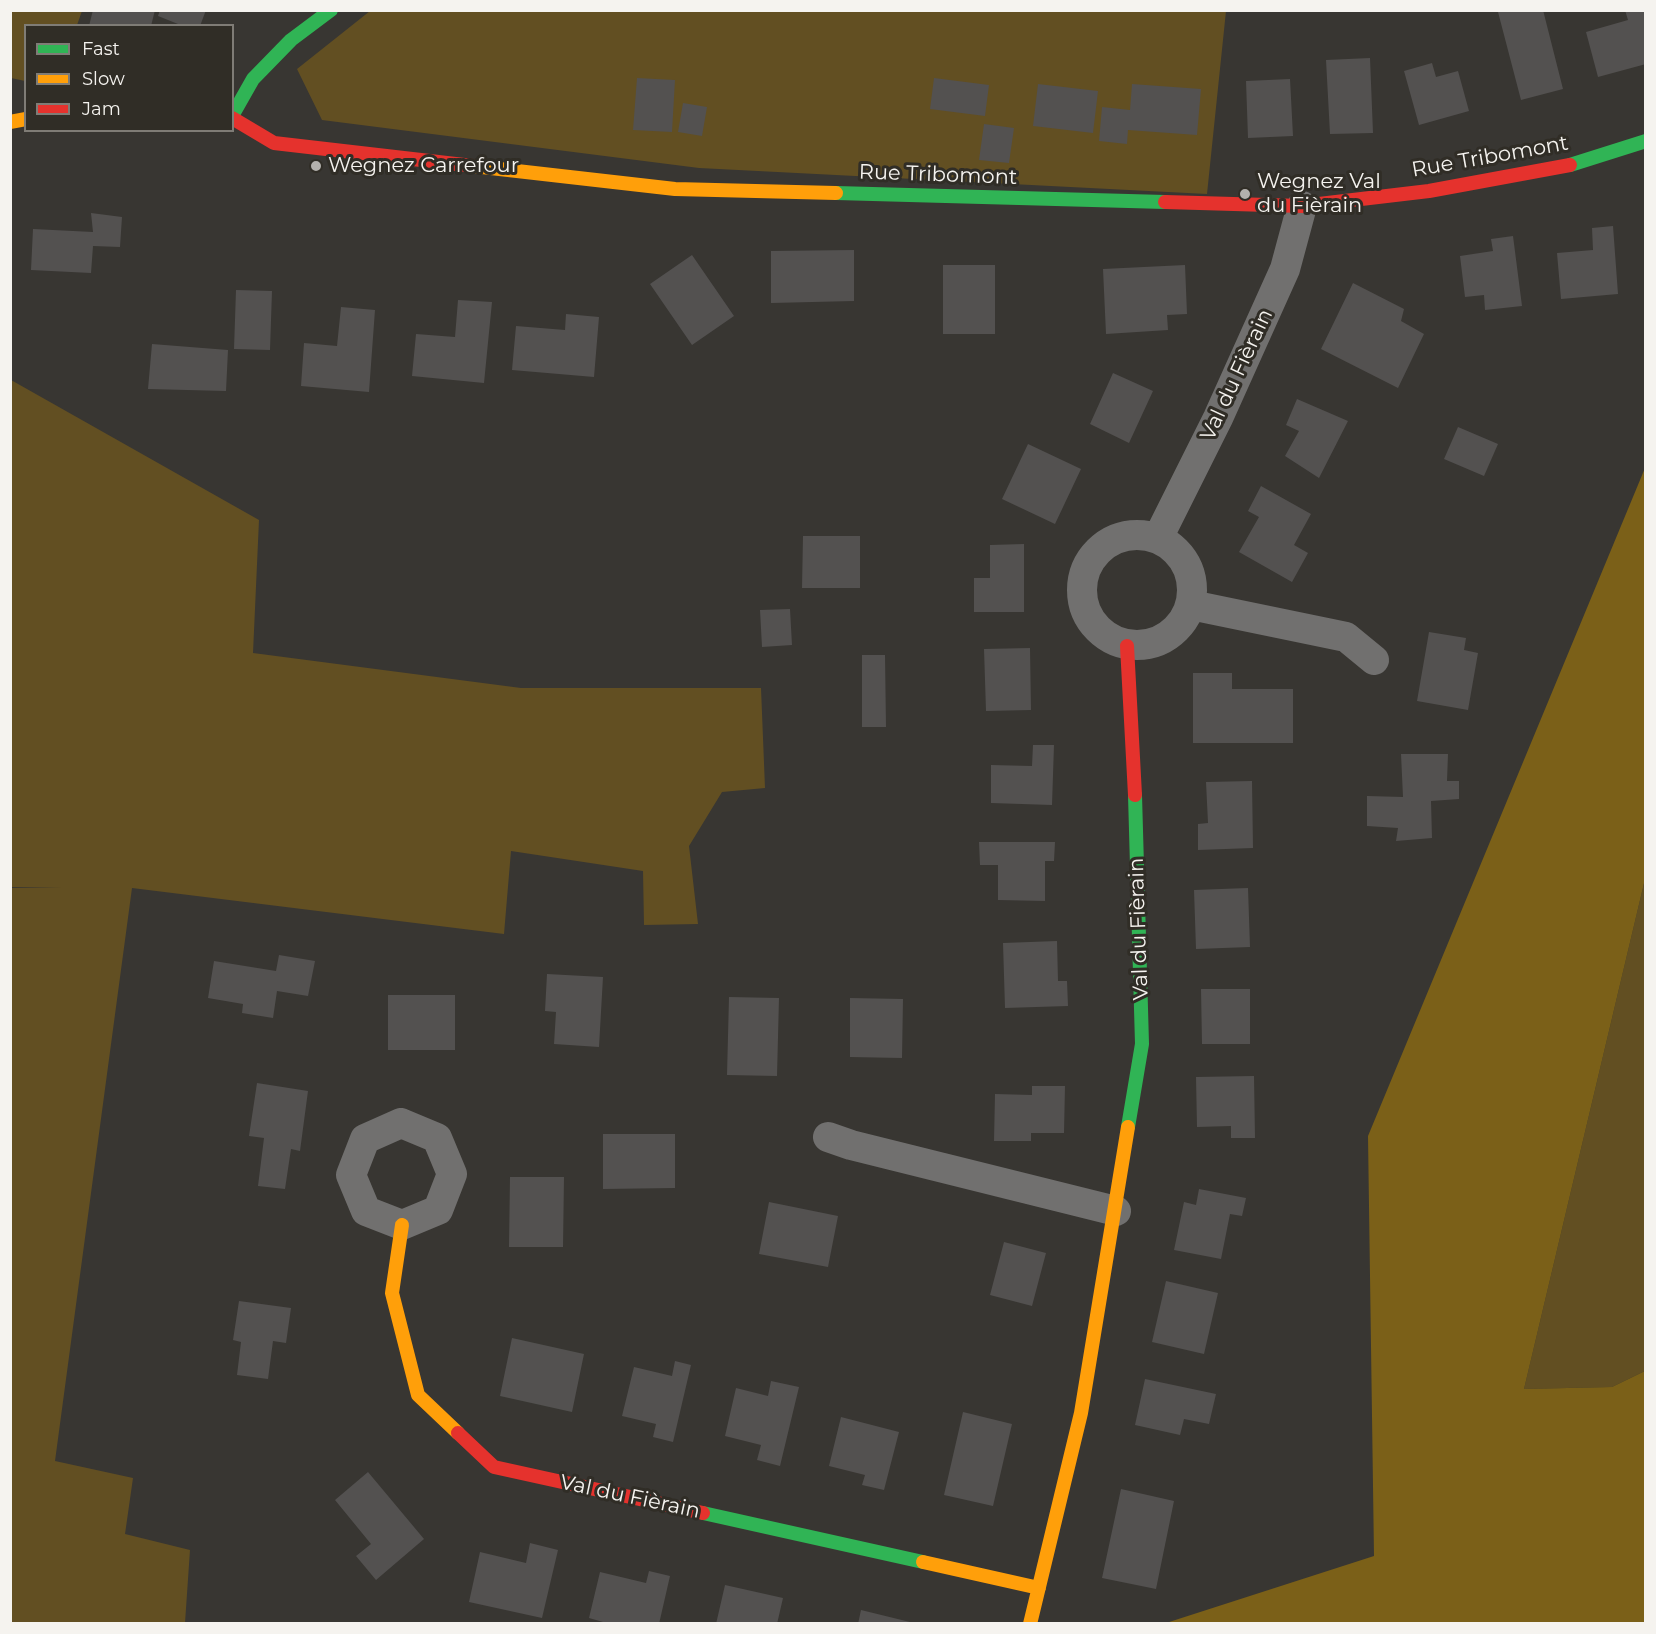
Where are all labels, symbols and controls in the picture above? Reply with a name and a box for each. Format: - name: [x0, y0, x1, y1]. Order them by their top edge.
- legend: [24, 24, 234, 132]
- text: Fast: [82, 38, 120, 60]
- text: Slow: [82, 68, 125, 90]
- text: Jam: [82, 98, 121, 120]
- street label: Rue Tribomont: [1410, 131, 1570, 183]
- place label: Wegnez Carrefour: [328, 153, 519, 179]
- marker: Wegnez Carrefour: [309, 159, 323, 173]
- street label: Rue Tribomont: [858, 160, 1018, 190]
- place label: Wegnez Val du Fièrain: [1257, 169, 1381, 219]
- marker: Wegnez Val du Fièrain: [1238, 187, 1252, 201]
- street label: Val du Fièrain: [1196, 305, 1278, 445]
- street label: Val du Fièrain: [1124, 857, 1154, 1001]
- street label: Val du Fièrain: [558, 1470, 702, 1524]

